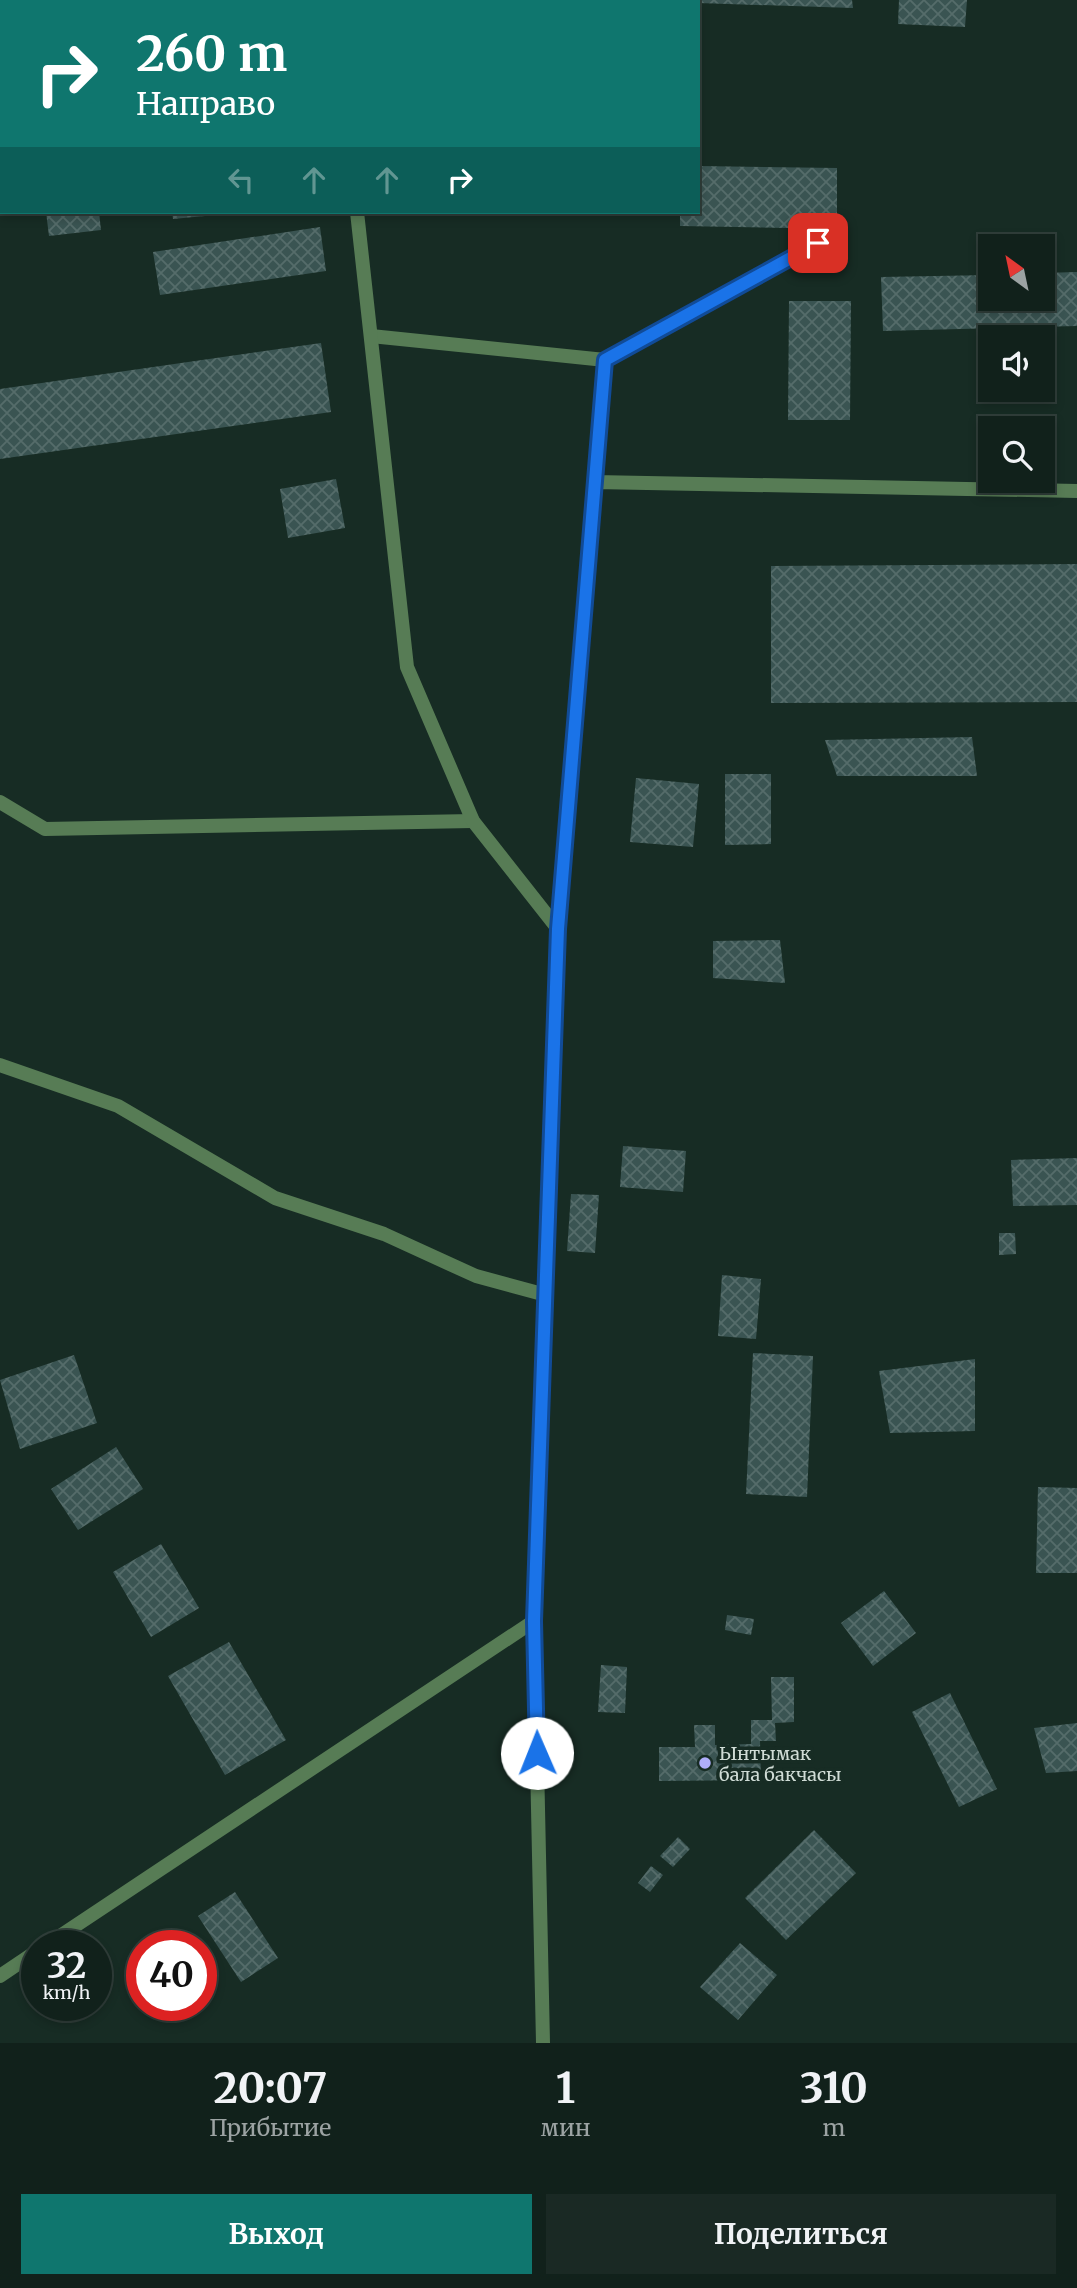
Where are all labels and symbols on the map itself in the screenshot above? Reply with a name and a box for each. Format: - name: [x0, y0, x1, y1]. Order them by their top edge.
- pin: [788, 213, 848, 273]
- north arrow: [978, 234, 1055, 312]
- position arrow: [500, 1716, 574, 1790]
- place label: Ынтымак бала бакчасы: [719, 1742, 842, 1786]
- marker: Ынтымак бала бакчасы: [697, 1755, 713, 1771]
- speed limit sign: 40: [126, 1930, 217, 2021]

